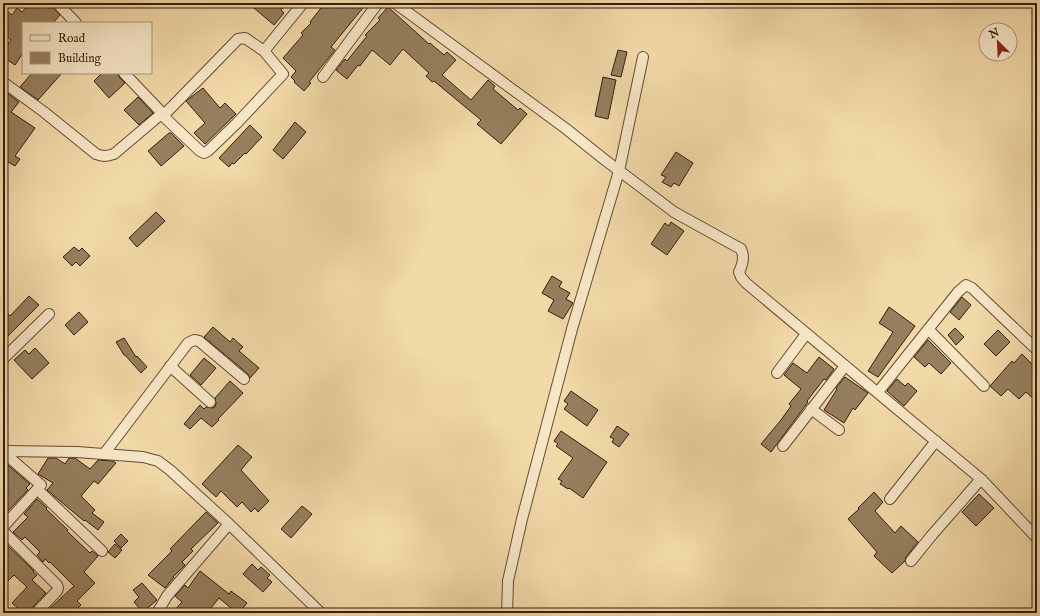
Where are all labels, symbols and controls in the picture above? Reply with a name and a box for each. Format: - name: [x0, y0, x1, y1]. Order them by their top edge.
- legend: [22, 22, 152, 74]
- north arrow: [978, 22, 1018, 62]
- text: N: [986, 25, 1002, 43]
- text: Road: [58, 31, 86, 46]
- text: Building: [58, 51, 102, 66]

